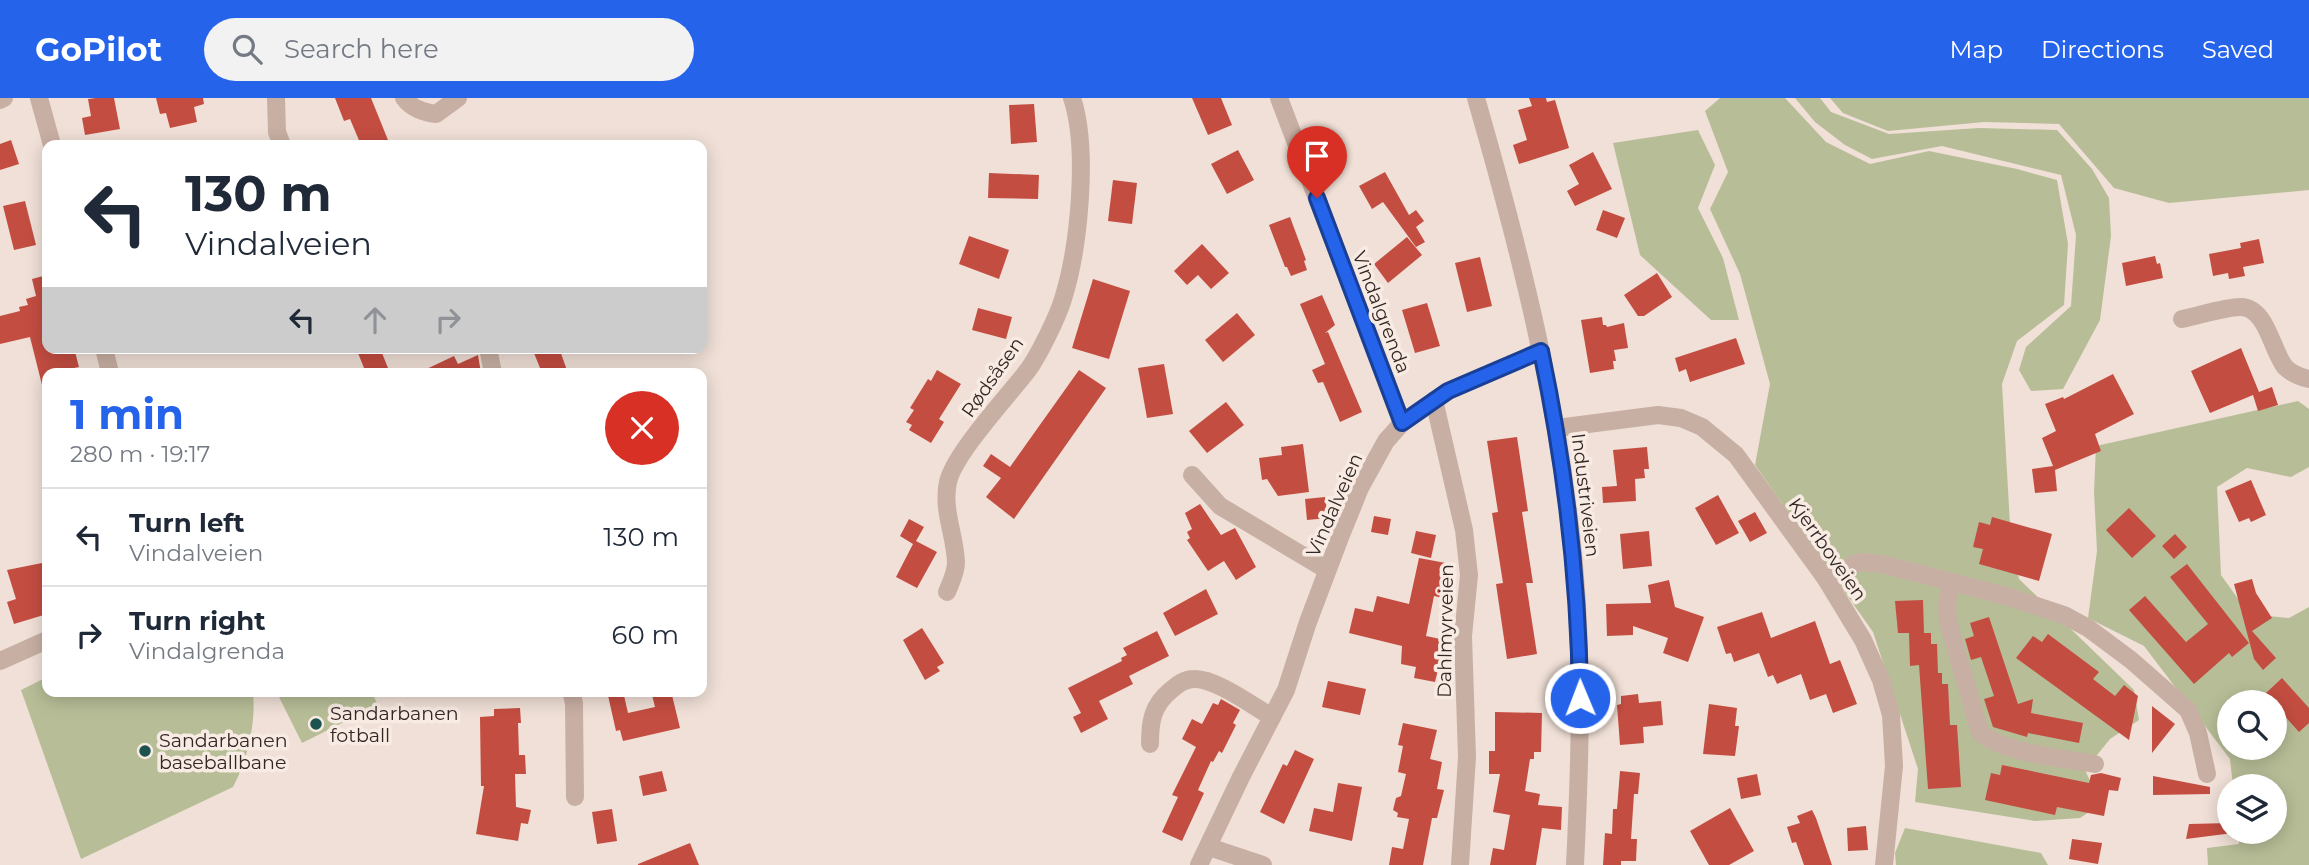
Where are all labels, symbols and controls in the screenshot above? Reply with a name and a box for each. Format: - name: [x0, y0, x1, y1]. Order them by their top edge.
- search box: [204, 18, 694, 81]
- text: GoPilot: [35, 29, 162, 69]
- icon: search: [228, 30, 266, 68]
- text: Search here: [284, 33, 439, 65]
- text: Map: [1950, 35, 2003, 64]
- text: Directions: [2041, 35, 2164, 64]
- text: Saved: [2202, 35, 2274, 64]
- pin: [1287, 126, 1347, 198]
- icon: arrive: [1298, 137, 1336, 175]
- text: 130 m: [185, 164, 332, 223]
- icon: left: [70, 168, 161, 259]
- text: Vindalveien: [185, 224, 372, 263]
- street label: Vindalgrenda: [1348, 248, 1415, 376]
- icon: left: [283, 301, 321, 339]
- icon: ahead: [356, 301, 394, 339]
- icon: right: [429, 301, 467, 339]
- street label: Rødsåsen: [956, 333, 1028, 422]
- text: 1 min: [70, 388, 184, 440]
- button: close: [605, 391, 679, 465]
- street label: Industriveien: [1566, 432, 1605, 558]
- text: 280 m · 19:17: [70, 440, 210, 468]
- street label: Vindalveien: [1301, 450, 1368, 561]
- street label: Kjerrboveien: [1784, 493, 1872, 605]
- text: Turn left: [129, 507, 245, 539]
- icon: left: [70, 518, 108, 556]
- text: 130 m: [603, 521, 679, 553]
- text: Vindalveien: [129, 539, 263, 567]
- street label: Dahlmyrveien: [1433, 564, 1458, 698]
- text: Turn right: [129, 605, 265, 637]
- icon: right: [70, 616, 108, 654]
- text: 60 m: [612, 619, 679, 651]
- text: Vindalgrenda: [129, 637, 285, 665]
- position arrow: [1543, 661, 1617, 735]
- map controls: [2217, 690, 2287, 844]
- button: search: [2217, 690, 2287, 760]
- place label: Sandarbanen fotball: [330, 702, 459, 747]
- marker: Sandarbanen fotball: [308, 716, 324, 732]
- place label: Sandarbanen baseballbane: [159, 729, 288, 774]
- marker: Sandarbanen baseballbane: [137, 743, 153, 759]
- button: layers: [2217, 774, 2287, 844]

